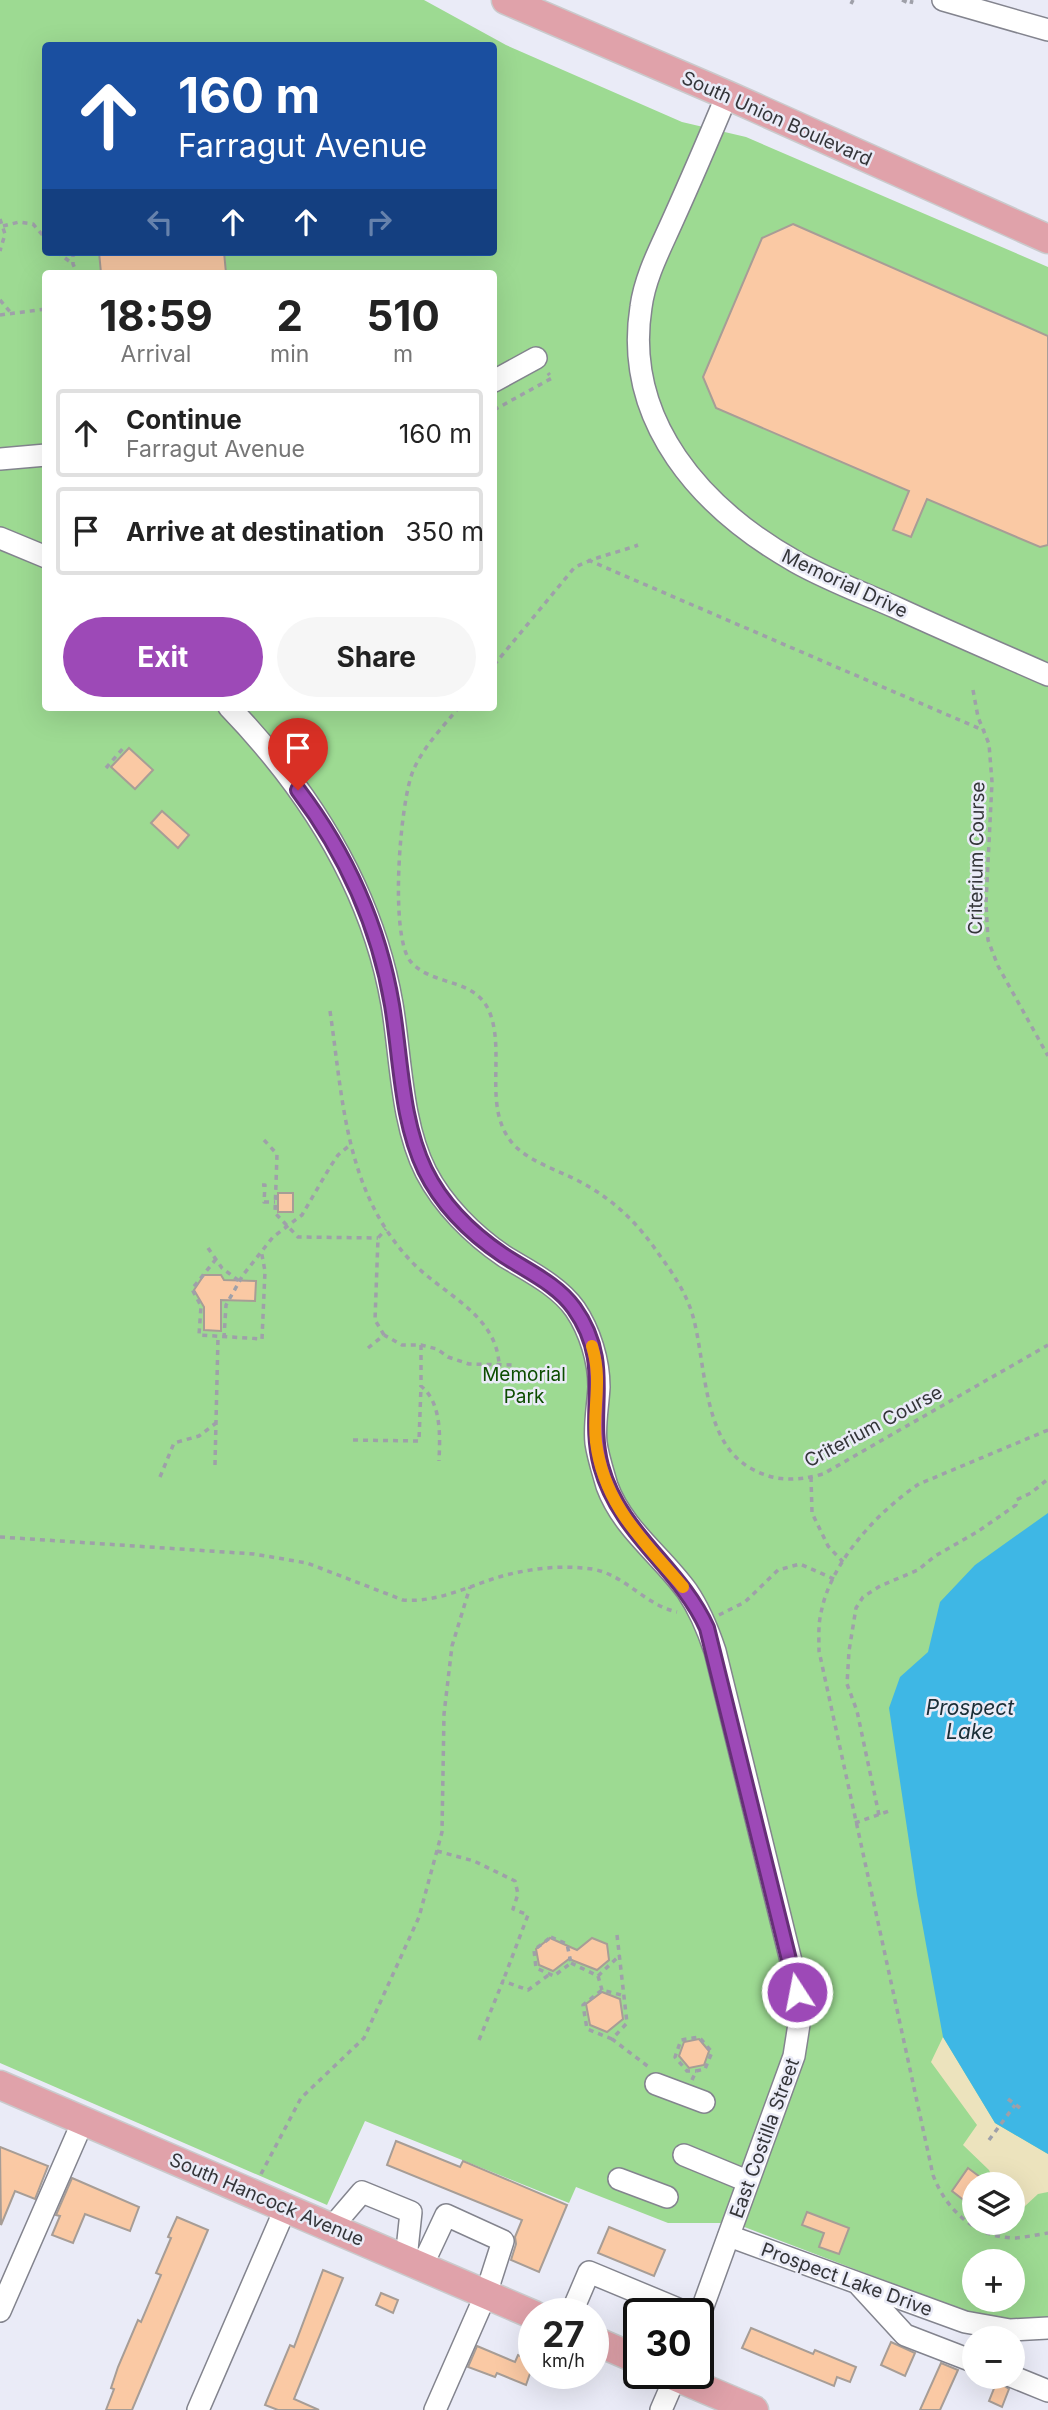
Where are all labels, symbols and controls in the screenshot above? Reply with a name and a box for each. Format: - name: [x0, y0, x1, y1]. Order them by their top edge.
- text: 160 m: [178, 66, 320, 125]
- street label: South Union Boulevard: [678, 66, 875, 171]
- icon: ahead: [63, 70, 154, 161]
- text: Farragut Avenue: [178, 126, 427, 165]
- icon: left: [141, 203, 179, 241]
- icon: ahead: [214, 203, 252, 241]
- icon: ahead: [287, 203, 325, 241]
- icon: right: [360, 203, 398, 241]
- text: 18:59: [99, 290, 213, 341]
- text: 2: [276, 290, 303, 341]
- text: 510: [367, 290, 440, 341]
- text: Arrival: [121, 340, 191, 368]
- text: min: [270, 340, 309, 368]
- text: m: [393, 340, 413, 368]
- text: Continue: [126, 404, 242, 435]
- icon: ahead: [67, 414, 105, 452]
- text: 160 m: [399, 418, 472, 449]
- text: Farragut Avenue: [126, 435, 305, 463]
- icon: arrive: [67, 512, 105, 550]
- text: Arrive at destination: [126, 516, 385, 547]
- text: 350 m: [406, 516, 484, 547]
- street label: Memorial Drive: [778, 544, 911, 623]
- button: Exit: [63, 617, 263, 697]
- button: Share: [277, 617, 476, 697]
- pin: [268, 718, 328, 790]
- icon: arrive: [279, 729, 317, 767]
- street label: Criterium Course: [964, 781, 989, 935]
- park label: Memorial Park: [482, 1363, 566, 1408]
- street label: Criterium Course: [800, 1380, 946, 1473]
- water label: Prospect Lake: [926, 1695, 1015, 1744]
- position arrow: [760, 1955, 834, 2029]
- street label: East Costilla Street: [725, 2055, 804, 2221]
- street label: South Hancock Avenue: [166, 2148, 368, 2251]
- map controls: [962, 2172, 1025, 2389]
- button: layers: [962, 2172, 1025, 2235]
- street label: Prospect Lake Drive: [758, 2238, 936, 2321]
- button: +: [962, 2249, 1025, 2312]
- speed limit sign: 30: [623, 2298, 714, 2389]
- text: 27: [542, 2313, 585, 2355]
- button: −: [962, 2326, 1025, 2389]
- text: km/h: [542, 2350, 585, 2371]

